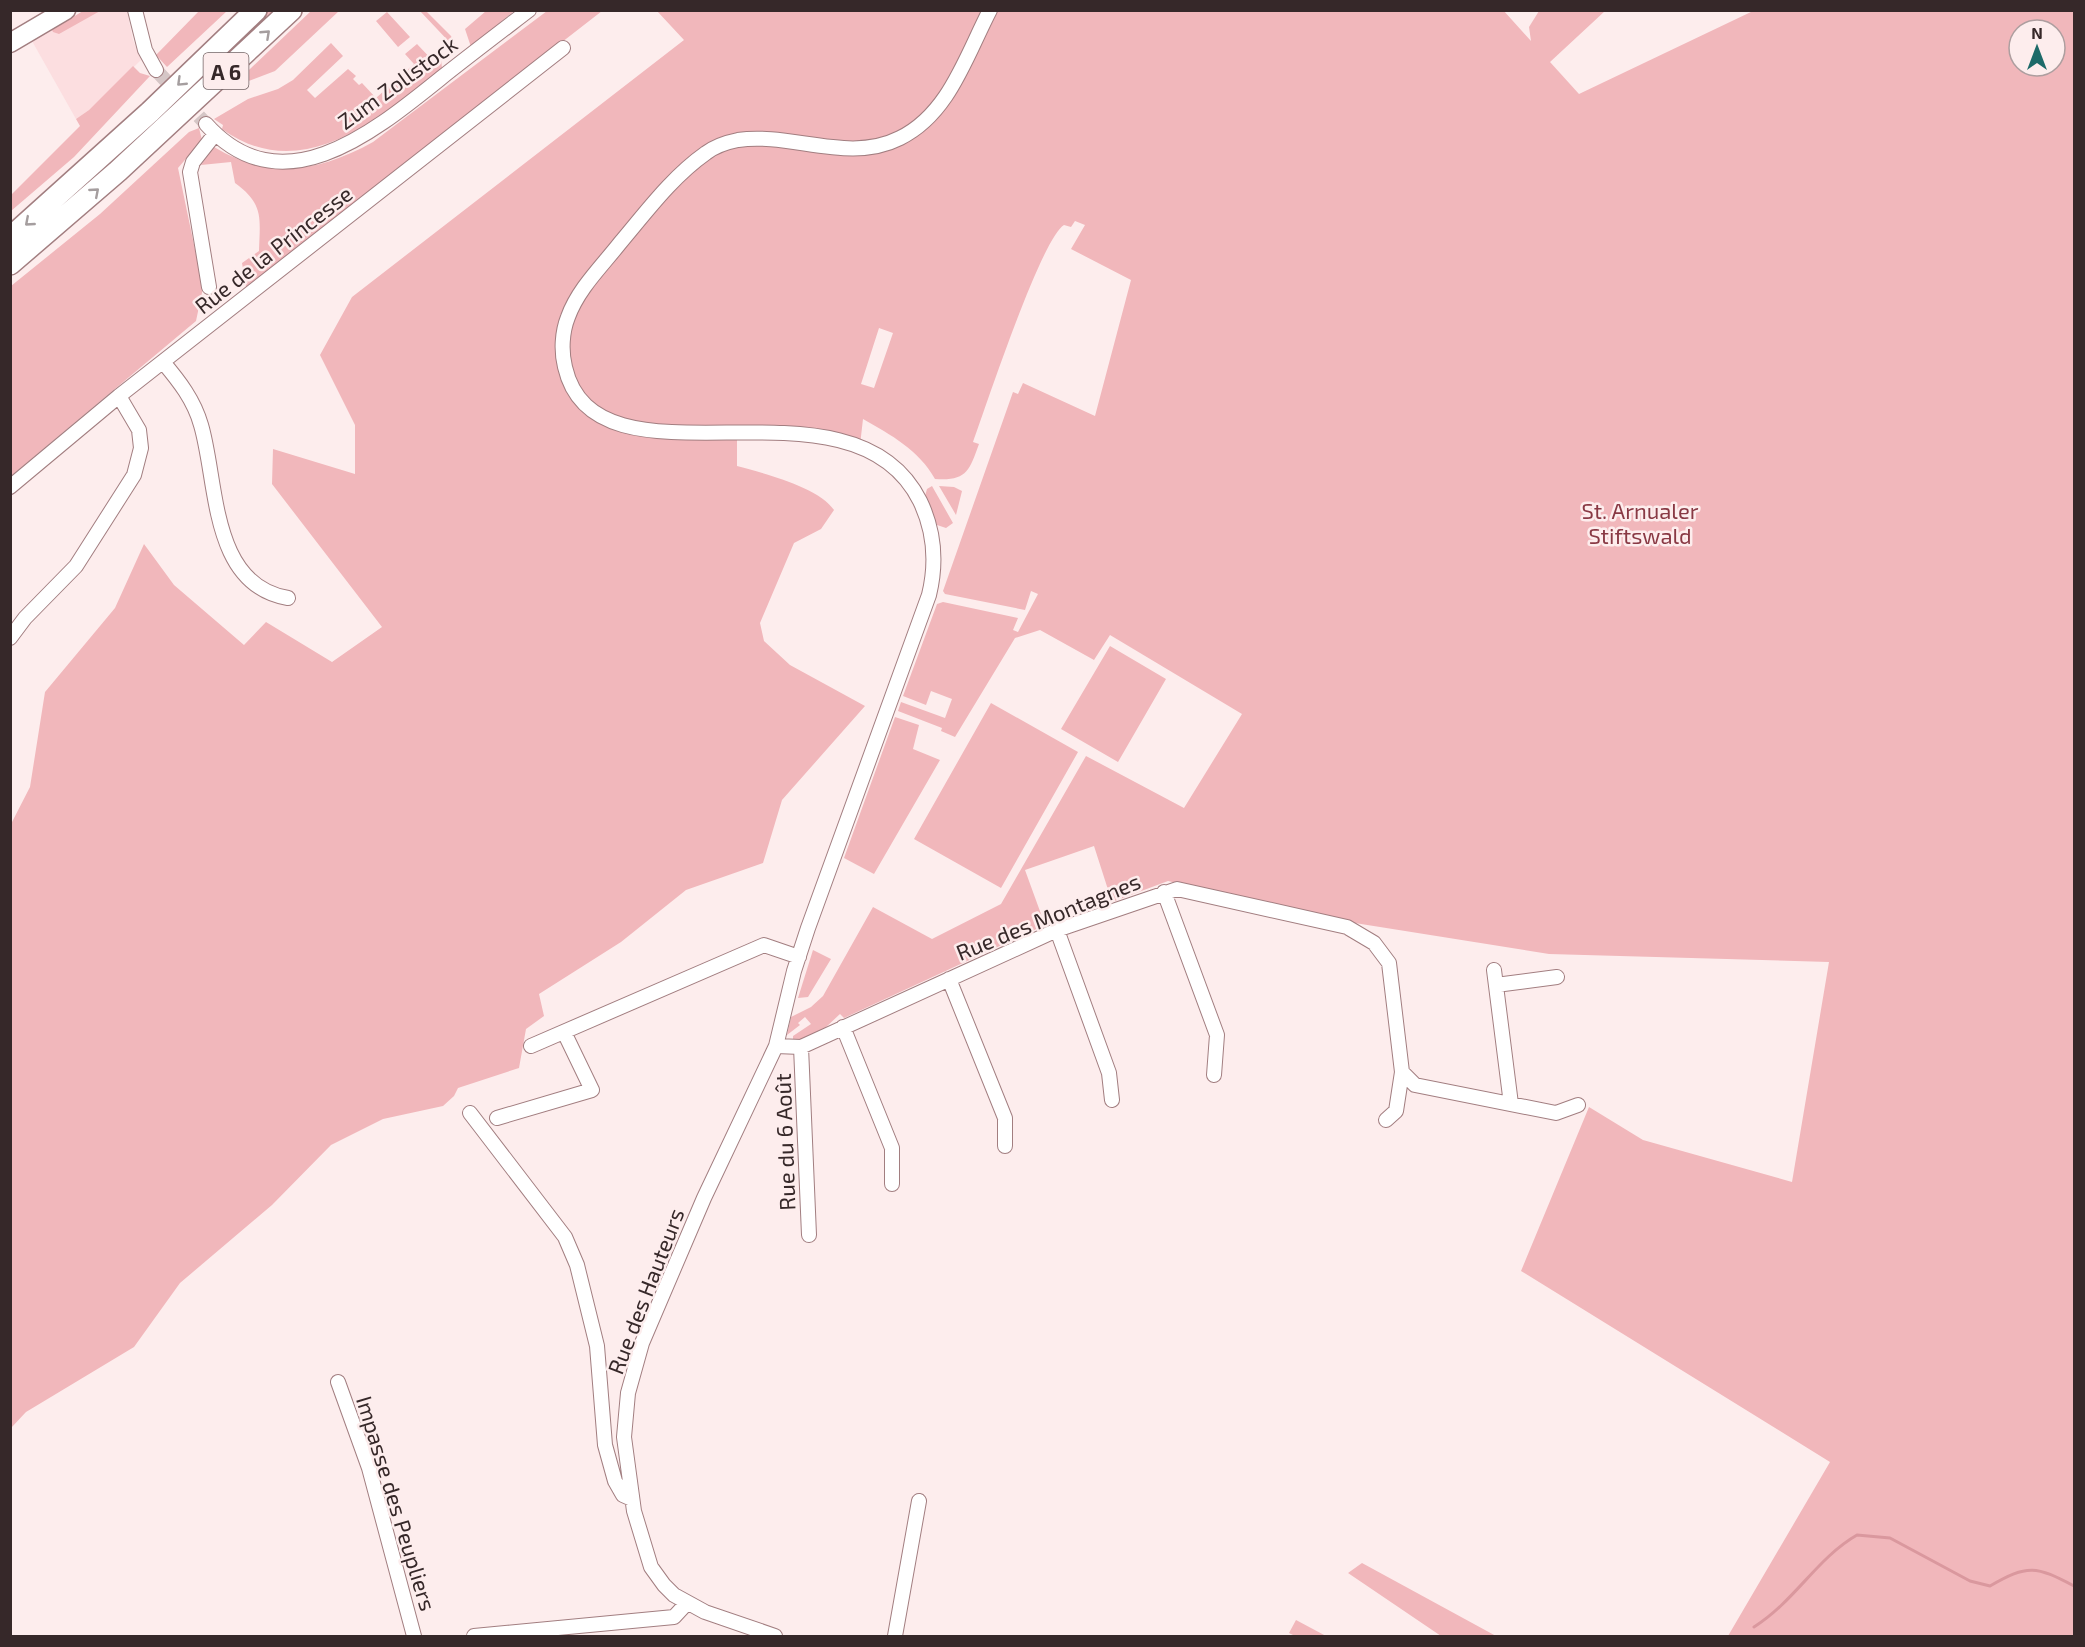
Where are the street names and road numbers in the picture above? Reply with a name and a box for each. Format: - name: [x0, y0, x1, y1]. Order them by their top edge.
- street label: Zum Zollstock: [332, 30, 462, 134]
- road number: A 6: [204, 53, 248, 89]
- street label: Rue de la Princesse: [189, 180, 357, 318]
- street label: Rue des Montagnes: [952, 867, 1144, 965]
- street label: Rue du 6 Août: [769, 1073, 799, 1211]
- street label: Rue des Hauteurs: [601, 1204, 689, 1378]
- street label: Impasse des Peupliers: [352, 1392, 442, 1614]

